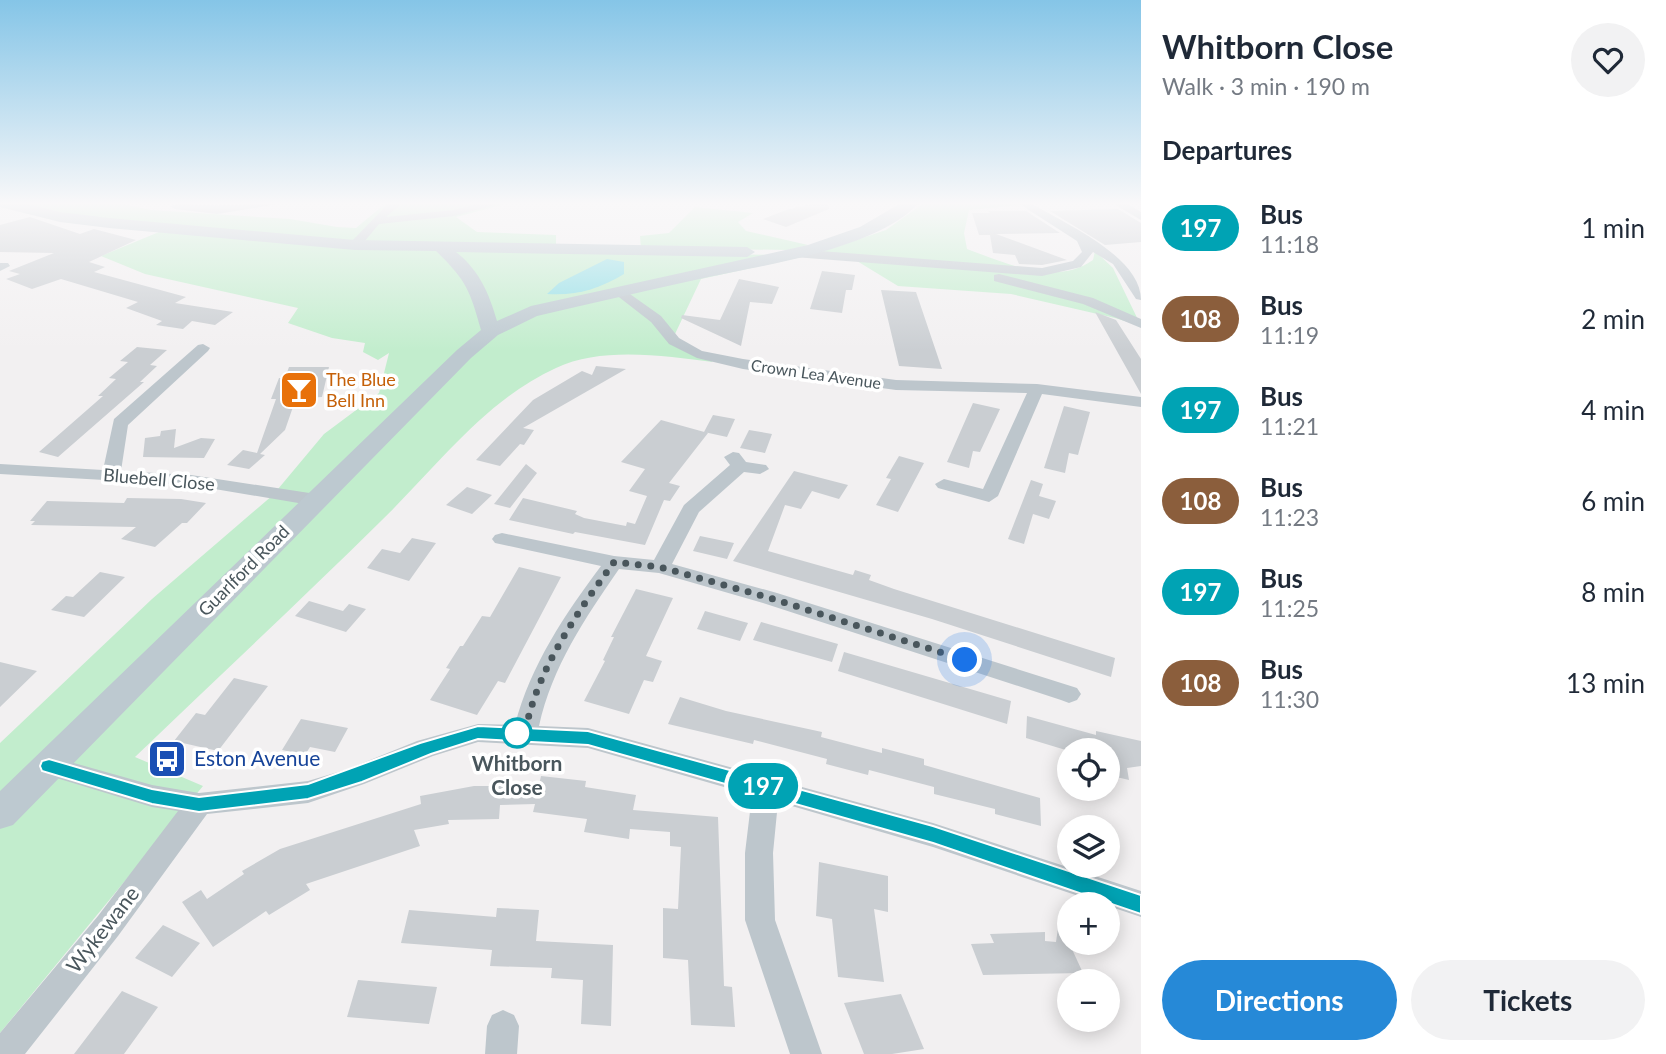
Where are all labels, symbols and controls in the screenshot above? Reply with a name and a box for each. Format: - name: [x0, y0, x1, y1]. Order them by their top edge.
- button: heart: [1571, 23, 1645, 97]
- text: Whitborn Close: [1162, 26, 1393, 66]
- text: Walk · 3 min · 190 m: [1162, 72, 1370, 100]
- text: Departures: [1162, 134, 1292, 166]
- text: Bus: [1260, 198, 1303, 230]
- text: 1 min: [1581, 212, 1645, 244]
- text: 197: [1180, 213, 1221, 242]
- text: 11:18: [1260, 230, 1319, 258]
- text: Bus: [1260, 289, 1303, 321]
- text: 2 min: [1581, 303, 1645, 335]
- text: 108: [1180, 304, 1221, 333]
- text: 11:19: [1260, 321, 1319, 349]
- street label: Crown Lea Avenue: [750, 355, 882, 392]
- place label: The Blue Bell Inn: [326, 368, 396, 411]
- bar icon: The Blue Bell Inn: [278, 369, 320, 411]
- text: Bus: [1260, 380, 1303, 412]
- text: 4 min: [1581, 394, 1645, 426]
- text: 197: [1180, 395, 1221, 424]
- text: 11:21: [1260, 412, 1319, 440]
- street label: Bluebell Close: [102, 463, 216, 495]
- text: Bus: [1260, 471, 1303, 503]
- text: 6 min: [1581, 485, 1645, 517]
- text: 108: [1180, 486, 1221, 515]
- text: 11:23: [1260, 503, 1319, 531]
- street label: Guarlford Road: [193, 520, 293, 620]
- text: Bus: [1260, 562, 1303, 594]
- text: 8 min: [1581, 576, 1645, 608]
- text: 197: [1180, 577, 1221, 606]
- text: 11:25: [1260, 594, 1319, 622]
- your location: [947, 642, 982, 677]
- text: Bus: [1260, 653, 1303, 685]
- text: 13 min: [1566, 667, 1645, 699]
- text: 108: [1180, 668, 1221, 697]
- text: 11:30: [1260, 685, 1319, 713]
- marker: Whitborn Close: [502, 718, 532, 748]
- bus stop icon: Eston Avenue: [146, 738, 188, 780]
- map controls: [1057, 738, 1120, 1032]
- button: locate: [1057, 738, 1120, 801]
- place label: Eston Avenue: [194, 745, 320, 770]
- place label: Whitborn Close: [472, 750, 562, 799]
- line badge: 197: [723, 763, 803, 809]
- text: 197: [742, 771, 784, 800]
- button: layers: [1057, 815, 1120, 878]
- street label: Wykewane: [60, 881, 143, 977]
- button: +: [1057, 892, 1120, 955]
- button: Directions: [1162, 960, 1397, 1040]
- button: Tickets: [1411, 960, 1645, 1040]
- button: −: [1057, 969, 1120, 1032]

